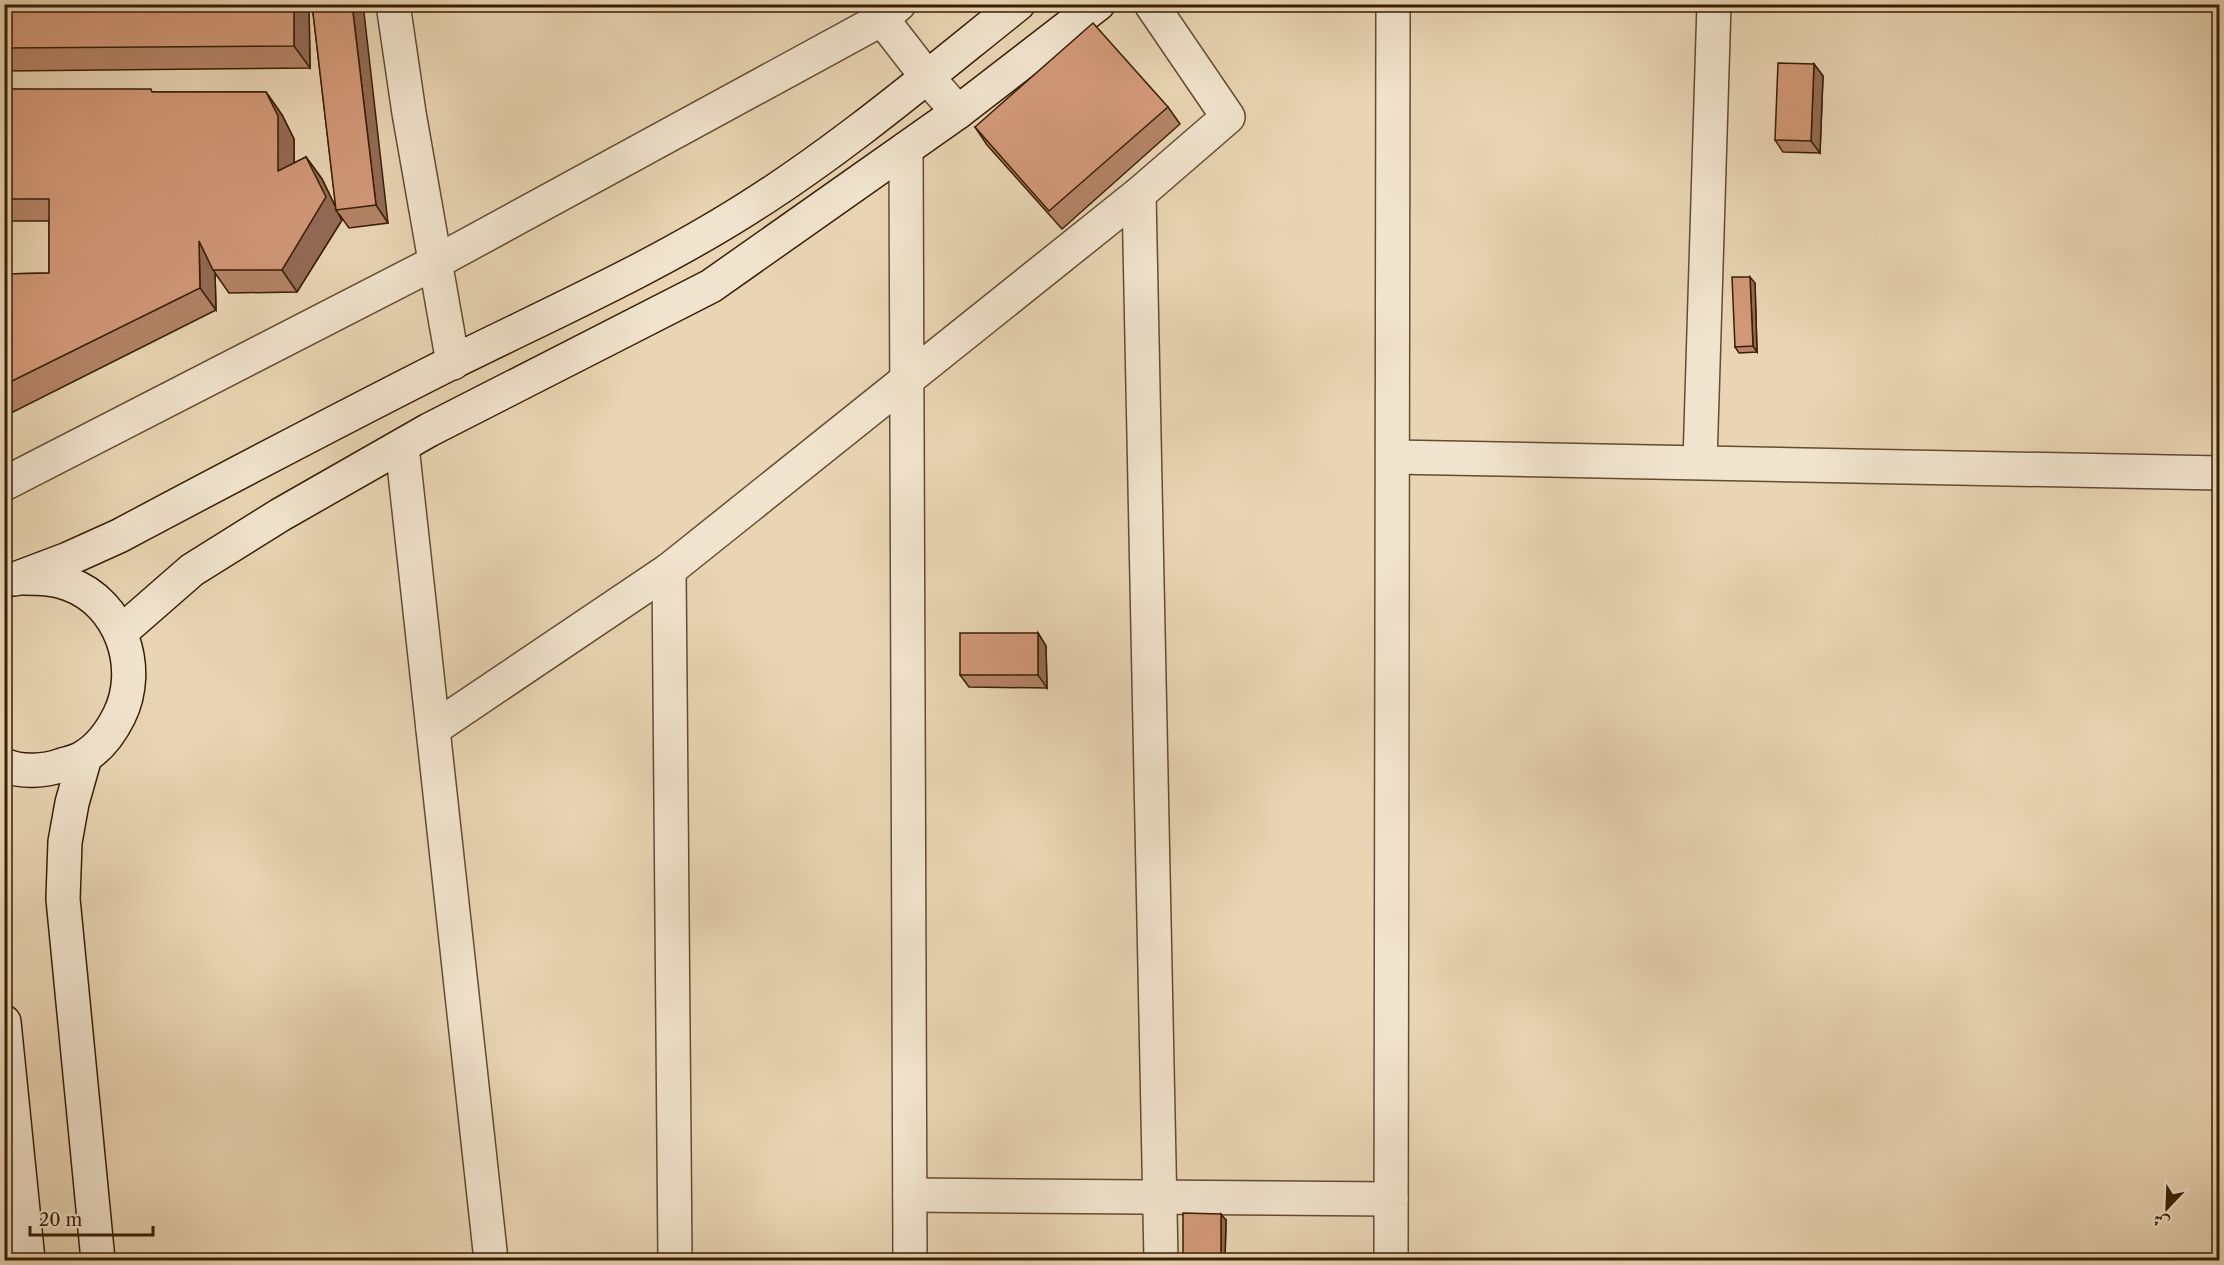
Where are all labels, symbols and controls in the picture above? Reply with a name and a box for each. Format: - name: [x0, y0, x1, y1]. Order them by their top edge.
- north arrow: [2137, 1178, 2197, 1238]
- scale bar: [30, 1199, 153, 1237]
- text: 20 m: [39, 1209, 83, 1231]
- text: ش: [2150, 1210, 2172, 1234]

